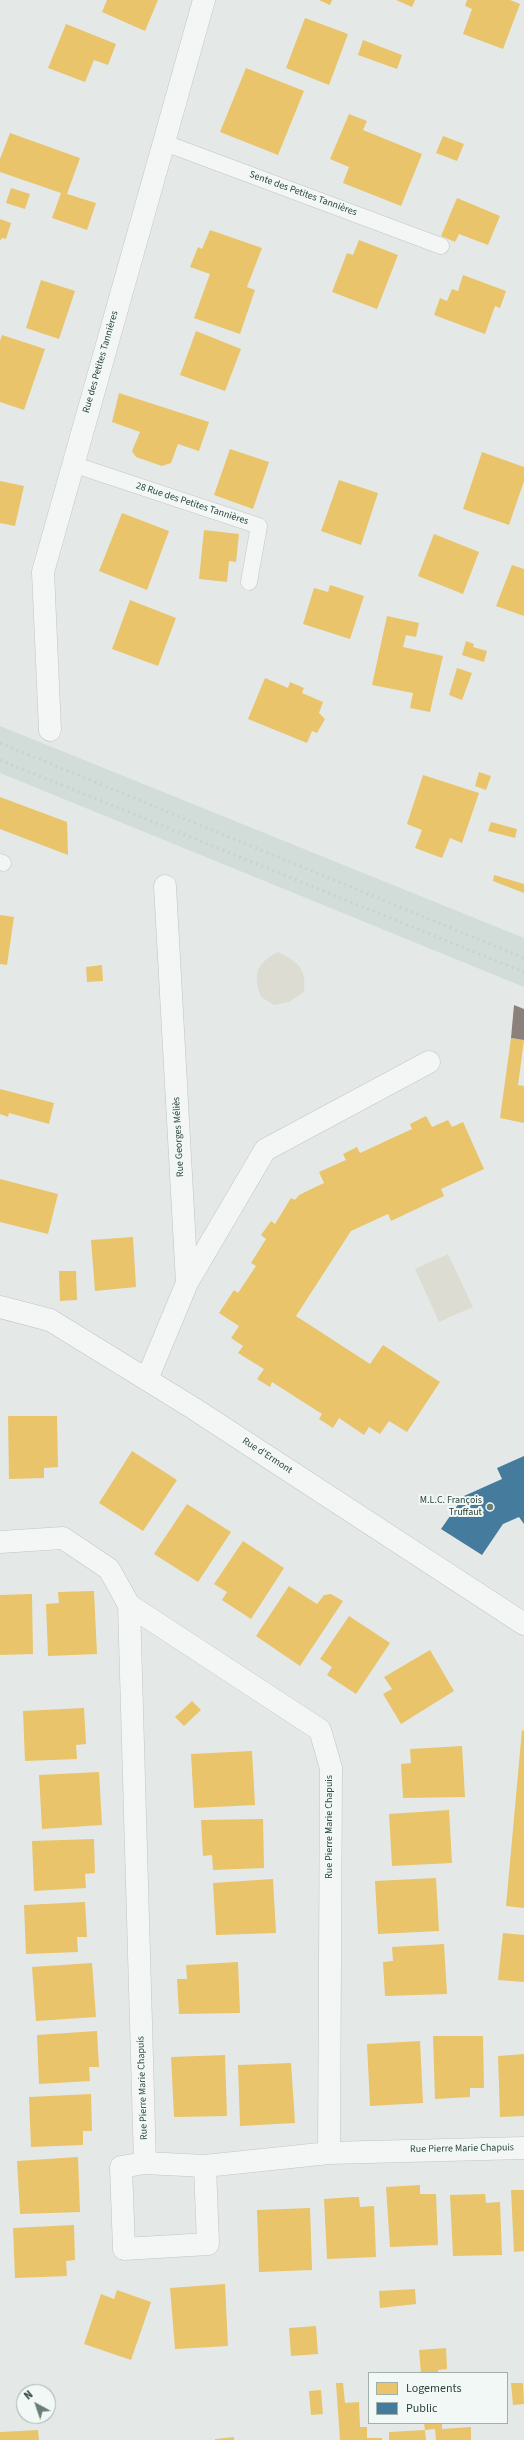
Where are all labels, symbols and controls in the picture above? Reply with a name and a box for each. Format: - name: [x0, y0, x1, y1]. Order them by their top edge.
- street label: Sente des Petites Tannières: [248, 169, 358, 219]
- street label: Rue des Petites Tannières: [81, 309, 121, 415]
- street label: 28 Rue des Petites Tannières: [134, 480, 250, 528]
- street label: Rue Georges Méliès: [171, 1097, 187, 1177]
- street label: Rue d'Ermont: [240, 1435, 294, 1477]
- place label: M.L.C. François Truffaut: [420, 1495, 482, 1518]
- marker: M.L.C. François Truffaut: [485, 1502, 495, 1512]
- street label: Rue Pierre Marie Chapuis: [324, 1775, 336, 1879]
- street label: Rue Pierre Marie Chapuis: [135, 2036, 151, 2140]
- street label: Rue Pierre Marie Chapuis: [410, 2142, 514, 2156]
- legend: [368, 2372, 508, 2424]
- text: Logements: [406, 2380, 461, 2397]
- north arrow: [16, 2384, 56, 2424]
- text: N: [21, 2387, 36, 2403]
- text: Public: [406, 2400, 437, 2417]

